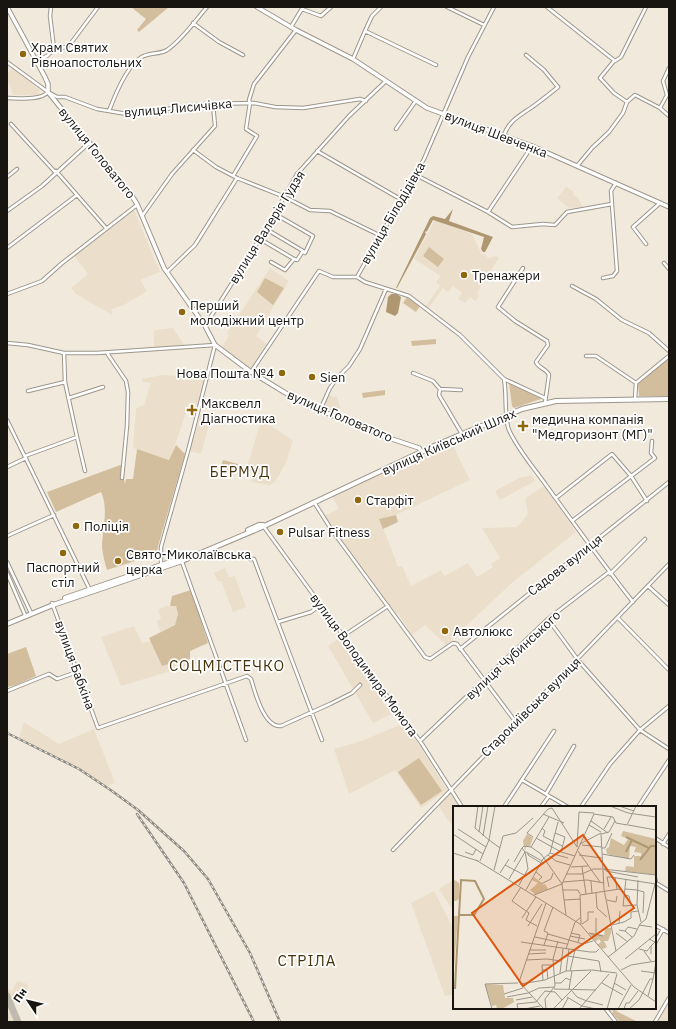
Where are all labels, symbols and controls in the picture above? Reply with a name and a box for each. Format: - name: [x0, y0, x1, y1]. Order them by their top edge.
- place label: Храм Святих Рівноапостольних: [31, 39, 142, 71]
- marker: Храм Святих Рівноапостольних: [18, 49, 28, 59]
- street label: вулиця Лисичівка: [123, 95, 233, 121]
- street label: вулиця Головатого: [55, 104, 139, 202]
- street label: вулиця Шевченка: [442, 107, 550, 161]
- street label: вулиця Білодідівка: [357, 159, 429, 267]
- street label: вулиця Валерія Гудзя: [225, 167, 309, 287]
- place label: Тренажери: [472, 267, 540, 284]
- marker: Тренажери: [459, 270, 469, 280]
- place label: Перший молодіжний центр: [190, 297, 304, 329]
- marker: Перший молодіжний центр: [177, 307, 187, 317]
- place label: Нова Пошта №4: [177, 365, 274, 382]
- marker: Нова Пошта №4: [277, 368, 287, 378]
- place label: Sien: [320, 369, 345, 386]
- marker: Sien: [307, 372, 317, 382]
- street label: вулиця Головатого: [285, 386, 395, 446]
- place label: Максвелл Діагностика: [201, 395, 276, 427]
- marker: Максвелл Діагностика: [186, 404, 198, 416]
- street label: вулиця Київський Шлях: [379, 405, 519, 479]
- place label: медична компанія "Медгоризонт (МГ)": [532, 411, 653, 443]
- marker: медична компанія "Медгоризонт (МГ)": [517, 420, 529, 432]
- district label: БЕРМУД: [210, 463, 270, 481]
- place label: Старфіт: [366, 492, 414, 509]
- marker: Старфіт: [353, 495, 363, 505]
- place label: Поліція: [84, 518, 129, 535]
- marker: Поліція: [71, 521, 81, 531]
- place label: Pulsar Fitness: [288, 524, 370, 541]
- marker: Pulsar Fitness: [275, 527, 285, 537]
- street label: Садова вулиця: [524, 530, 606, 600]
- place label: Свято-Миколаївська церка: [126, 546, 251, 578]
- marker: Паспортний стіл: [58, 548, 68, 558]
- marker: Свято-Миколаївська церка: [113, 556, 123, 566]
- place label: Паспортний стіл: [26, 559, 100, 591]
- street label: вулиця Володимира Момота: [306, 590, 422, 740]
- street label: вулиця Чубинського: [462, 607, 564, 703]
- street label: вулиця Бабкіна: [51, 618, 99, 712]
- place label: Автолюкс: [453, 623, 513, 640]
- marker: Автолюкс: [440, 626, 450, 636]
- street label: Старокиївська вулиця: [477, 653, 585, 761]
- district label: СОЦМІСТЕЧКО: [169, 656, 285, 675]
- inset map: [453, 806, 656, 1009]
- district label: СТРІЛА: [278, 951, 336, 970]
- north arrow: [8, 981, 48, 1021]
- text: Пн: [10, 985, 30, 1005]

